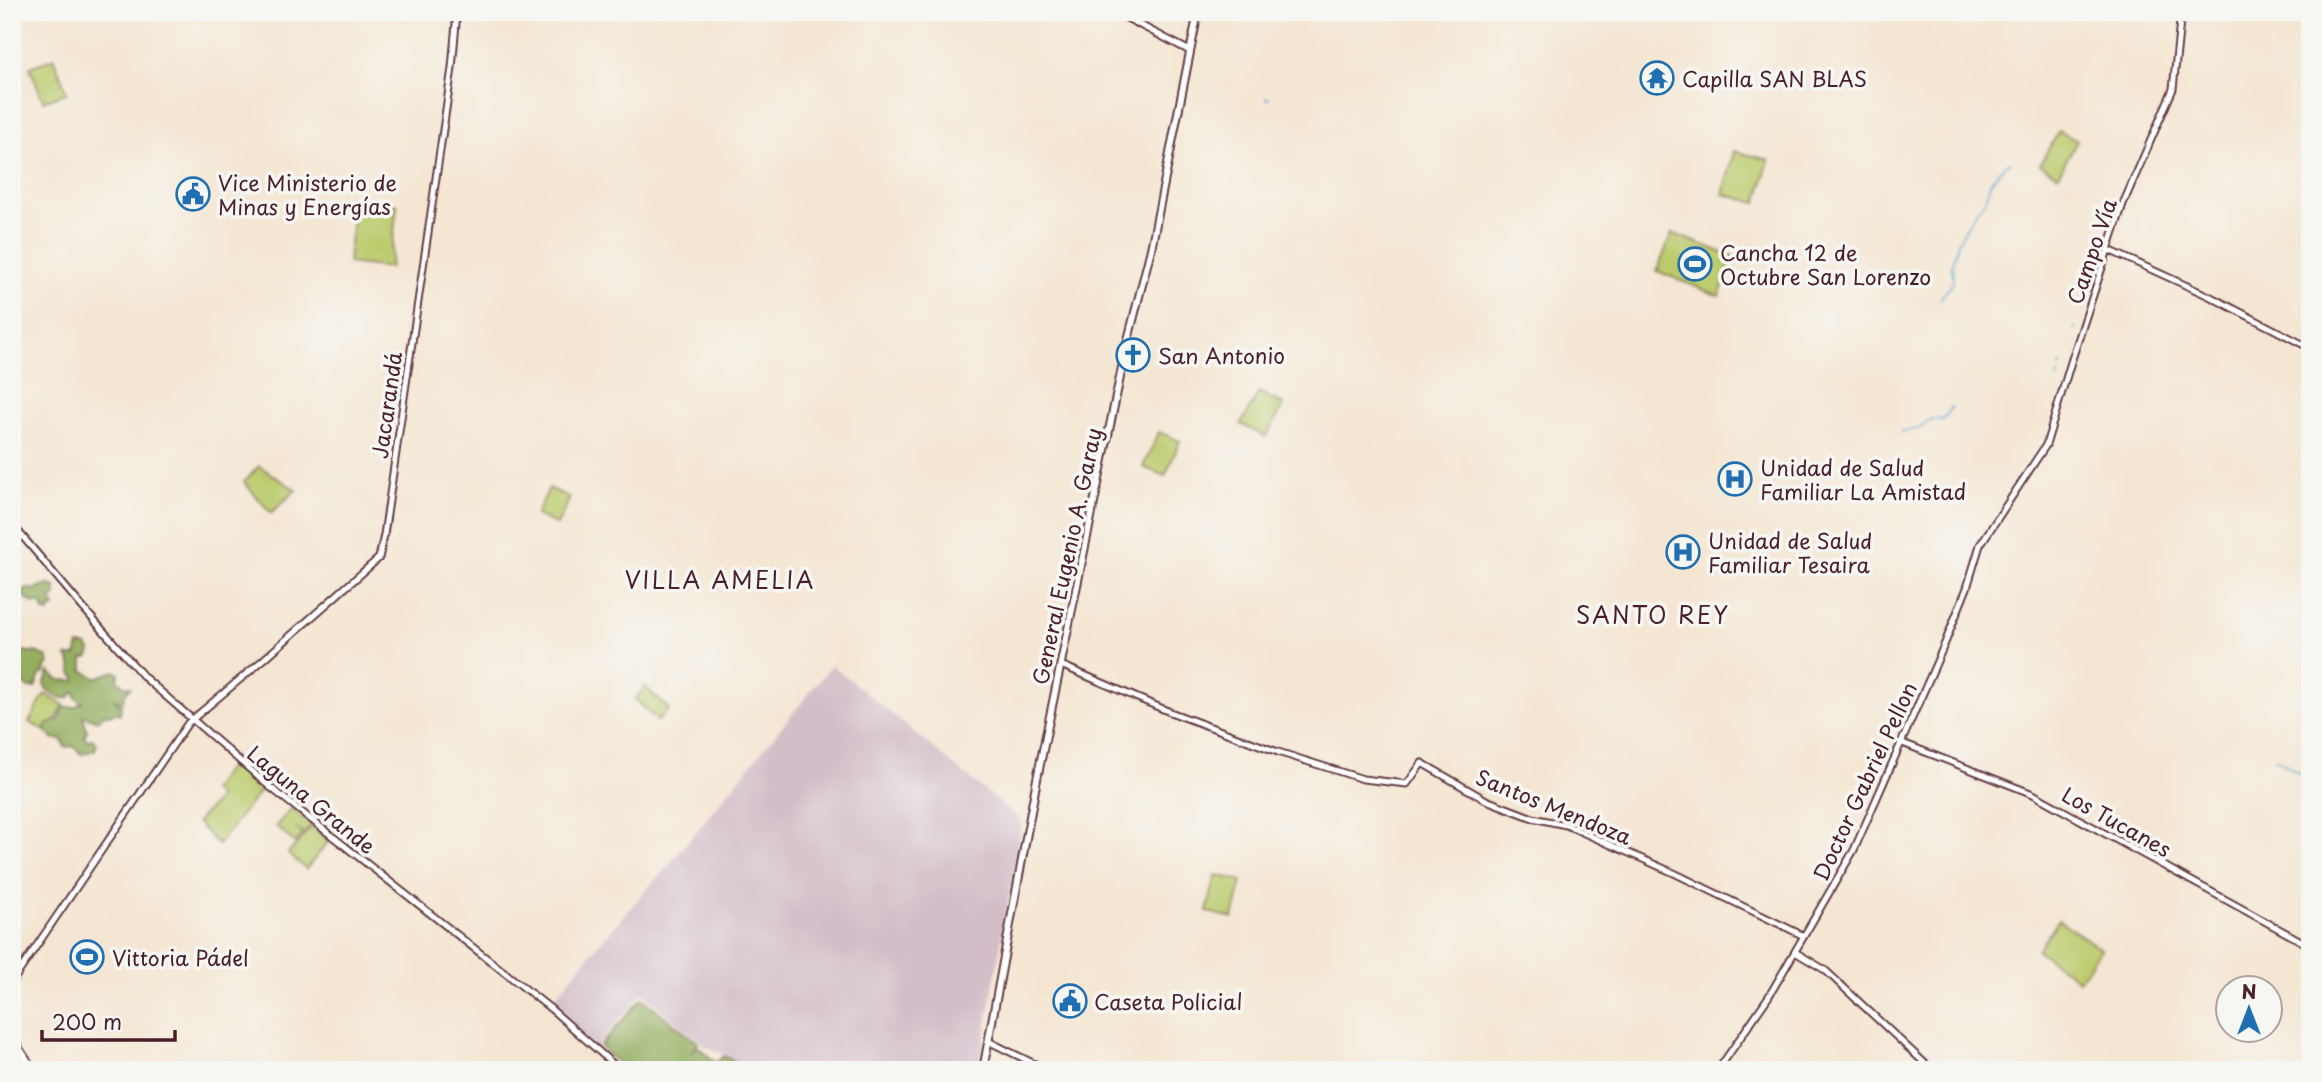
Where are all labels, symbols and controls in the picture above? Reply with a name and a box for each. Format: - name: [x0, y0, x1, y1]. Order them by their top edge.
- temple icon: Capilla SAN BLAS: [1638, 59, 1676, 97]
- place label: Capilla SAN BLAS: [1682, 62, 1867, 94]
- place label: Vice Ministerio de Minas y Energías: [218, 166, 397, 222]
- public building icon: Vice Ministerio de Minas y Energías: [174, 175, 212, 213]
- street label: Campo Vía: [2058, 193, 2124, 308]
- place label: Cancha 12 de Octubre San Lorenzo: [1720, 236, 1931, 292]
- sports icon: Cancha 12 de Octubre San Lorenzo: [1676, 245, 1714, 283]
- church icon: San Antonio: [1114, 336, 1152, 374]
- place label: San Antonio: [1158, 339, 1285, 371]
- street label: Jacarandá: [363, 349, 409, 460]
- street label: General Eugenio A. Garay: [1023, 425, 1109, 687]
- place label: Unidad de Salud Familiar La Amistad: [1760, 451, 1966, 507]
- hospital icon: Unidad de Salud Familiar La Amistad: [1716, 460, 1754, 498]
- place label: Unidad de Salud Familiar Tesaira: [1708, 524, 1872, 580]
- hospital icon: Unidad de Salud Familiar Tesaira: [1664, 533, 1702, 571]
- district label: VILLA AMELIA: [625, 562, 815, 597]
- district label: SANTO REY: [1576, 597, 1730, 632]
- street label: Doctor Gabriel Pellon: [1804, 676, 1924, 886]
- street label: Laguna Grande: [241, 737, 383, 861]
- street label: Santos Mendoza: [1471, 760, 1637, 852]
- street label: Los Tucanes: [2057, 778, 2177, 864]
- sports icon: Vittoria Pádel: [68, 938, 106, 976]
- place label: Vittoria Pádel: [112, 941, 249, 973]
- north arrow: [2214, 974, 2284, 1044]
- text: N: [2241, 977, 2257, 1005]
- public building icon: Caseta Policial: [1051, 982, 1089, 1020]
- place label: Caseta Policial: [1094, 985, 1242, 1017]
- scale bar: [42, 998, 175, 1042]
- text: 200 m: [52, 1005, 122, 1037]

